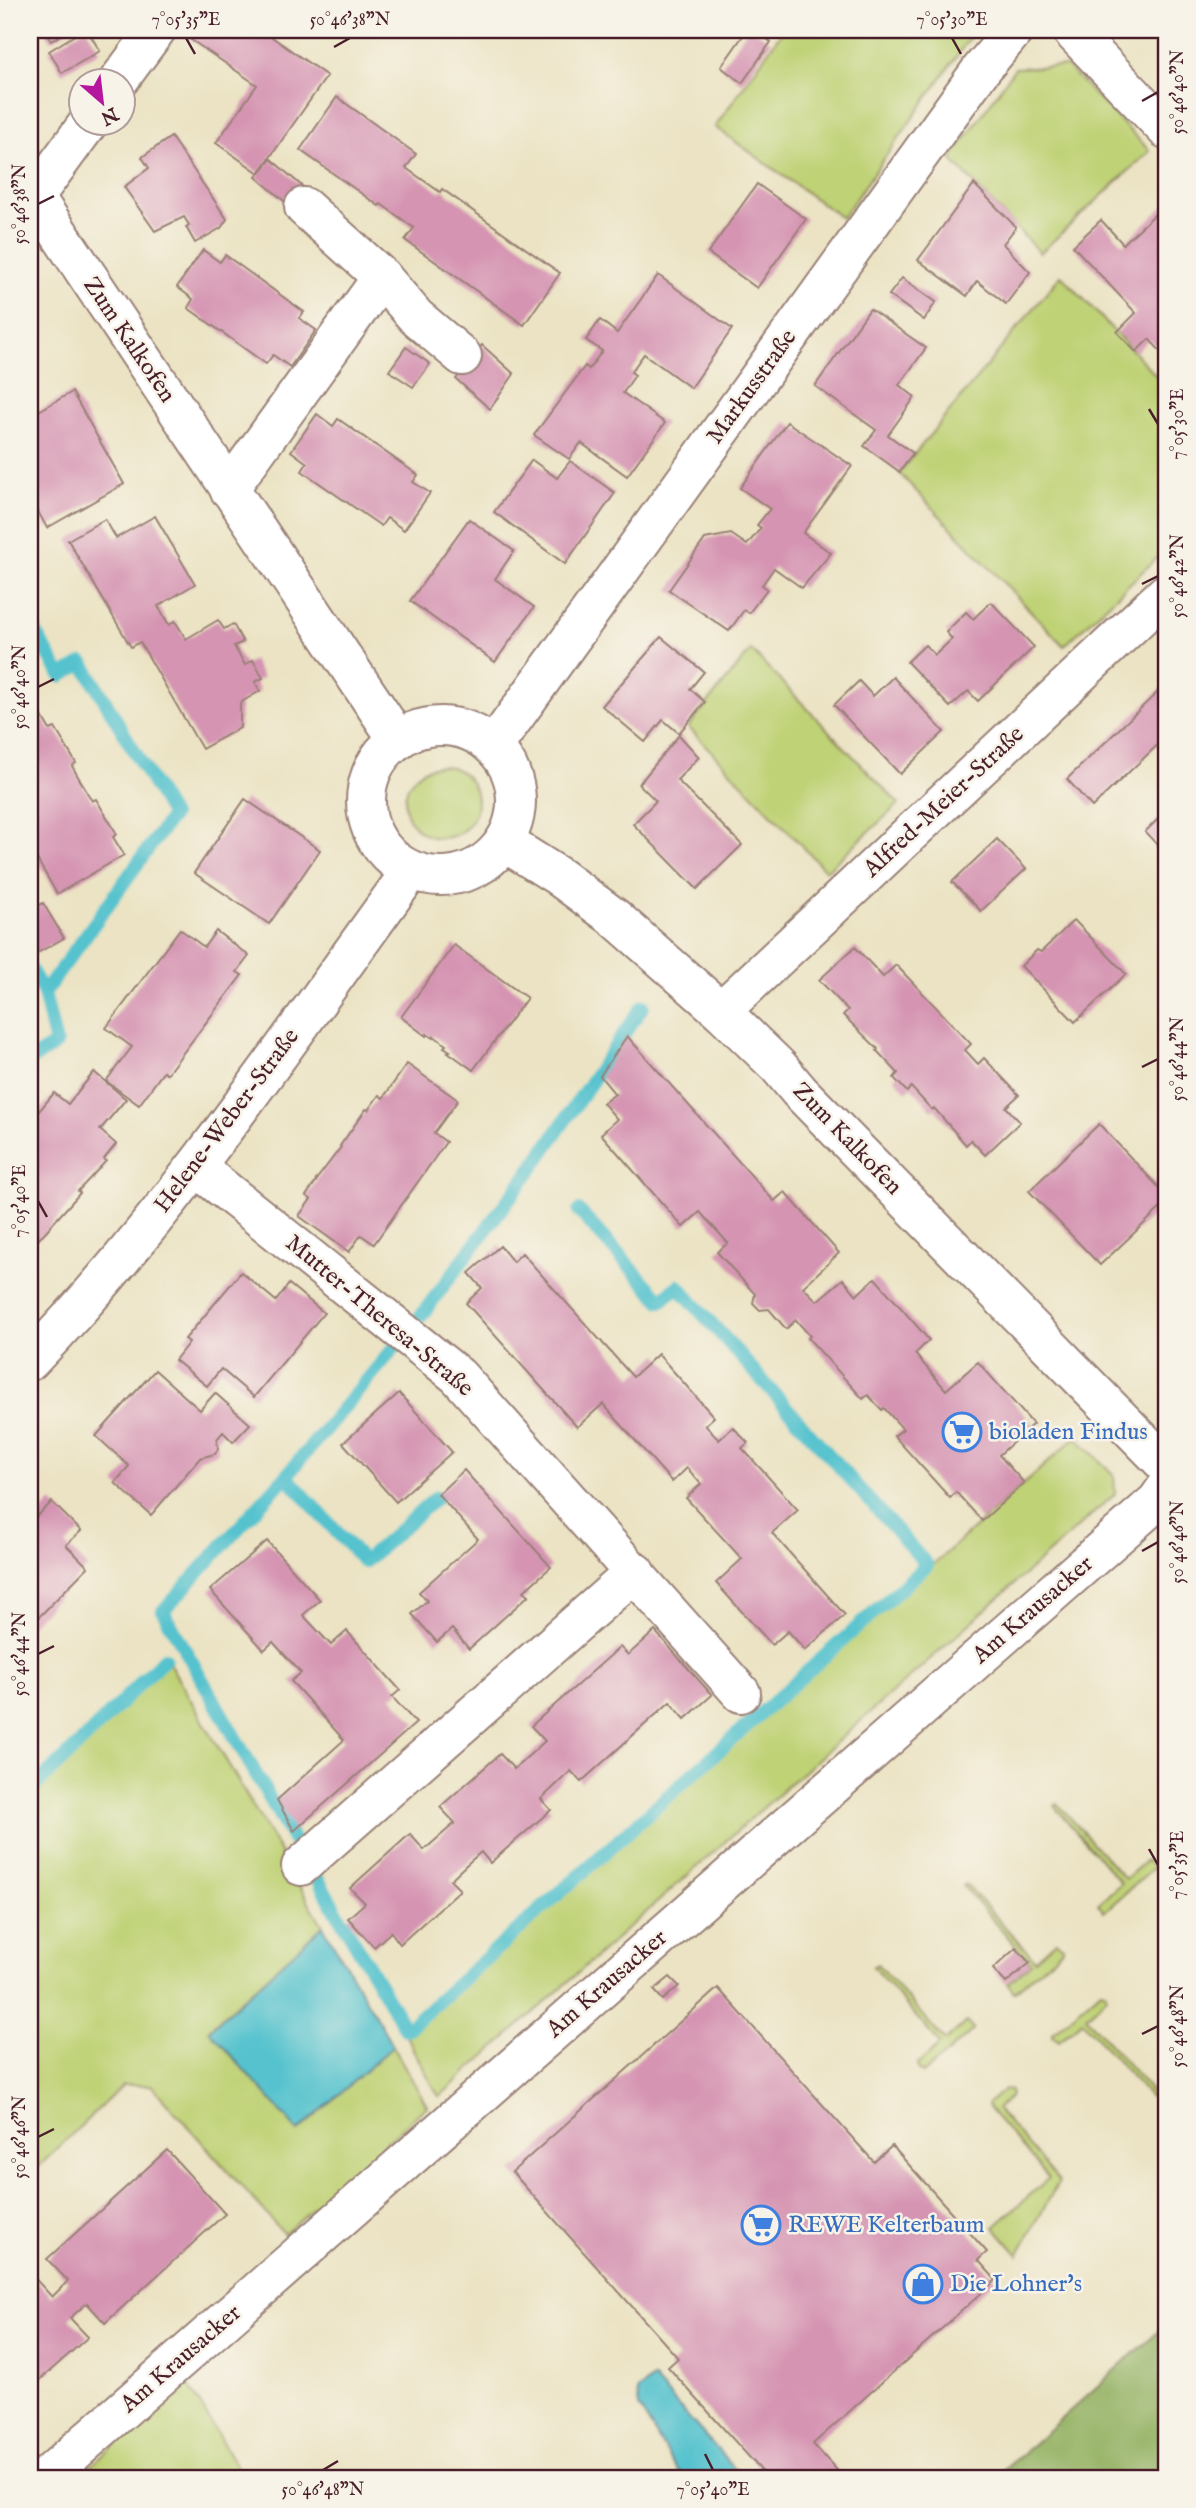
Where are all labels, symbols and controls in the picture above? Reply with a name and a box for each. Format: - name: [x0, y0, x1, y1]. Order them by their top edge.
- text: 7°05'35"E: [151, 9, 221, 32]
- text: 50°46'38"N: [310, 9, 391, 32]
- text: 7°05'30"E: [916, 9, 988, 32]
- text: 50°46'40"N: [1167, 49, 1190, 134]
- north arrow: [66, 66, 136, 136]
- text: N: [96, 100, 123, 130]
- text: 50°46'38"N: [9, 163, 32, 244]
- street label: Zum Kalkofen: [76, 271, 183, 409]
- street label: Markusstraße: [700, 323, 804, 451]
- text: 7°05'30"E: [1167, 388, 1190, 460]
- text: 50°46'42"N: [1167, 533, 1190, 618]
- text: 50°46'40"N: [9, 644, 32, 729]
- street label: Alfred-Meier-Straße: [856, 719, 1031, 885]
- text: 50°46'44"N: [1167, 1016, 1190, 1101]
- street label: Helene-Weber-Straße: [147, 1022, 307, 1220]
- street label: Zum Kalkofen: [785, 1076, 909, 1202]
- text: 7°05'40"E: [9, 1164, 32, 1238]
- street label: Mutter-Theresa-Straße: [278, 1228, 480, 1404]
- supermarket icon: bioladen Findus: [941, 1411, 983, 1453]
- place label: bioladen Findus: [989, 1417, 1148, 1448]
- text: 50°46'46"N: [1167, 1500, 1190, 1584]
- street label: Am Krausacker: [965, 1549, 1100, 1672]
- text: 50°46'44"N: [9, 1611, 32, 1696]
- text: 7°05'35"E: [1167, 1830, 1190, 1900]
- street label: Am Krausacker: [539, 1923, 674, 2046]
- text: 50°46'48"N: [1167, 1984, 1190, 2067]
- text: 50°46'46"N: [9, 2095, 32, 2179]
- supermarket icon: REWE Kelterbaum: [740, 2204, 782, 2246]
- place label: REWE Kelterbaum: [788, 2210, 985, 2241]
- shop icon: Die Lohner's: [902, 2263, 944, 2305]
- place label: Die Lohner's: [950, 2269, 1082, 2300]
- street label: Am Krausacker: [113, 2298, 248, 2421]
- text: 50°46'48"N: [282, 2479, 365, 2502]
- text: 7°05'40"E: [676, 2479, 750, 2502]

